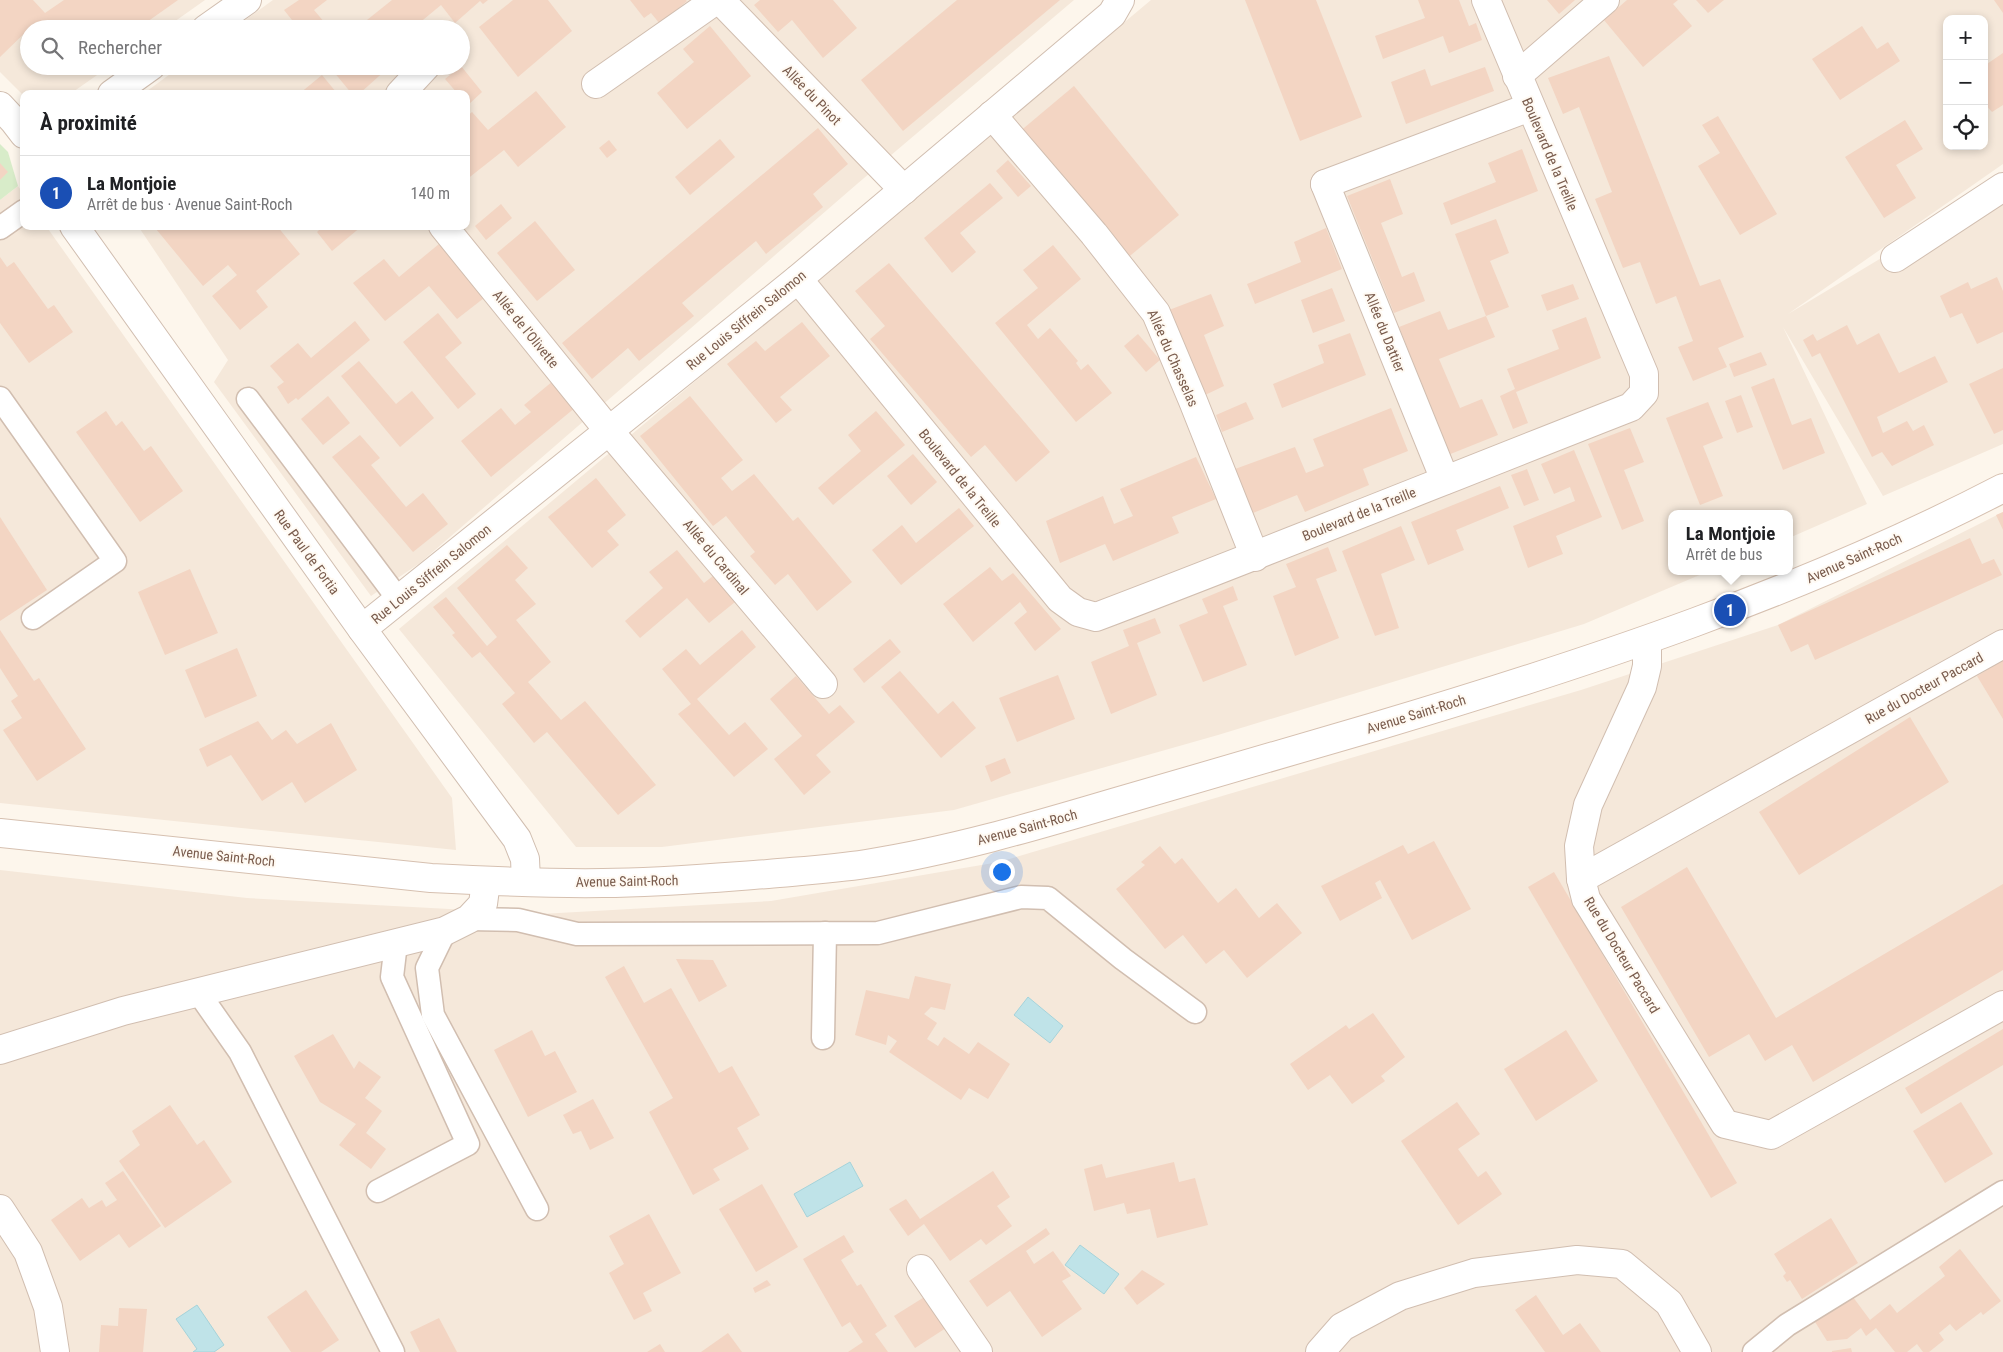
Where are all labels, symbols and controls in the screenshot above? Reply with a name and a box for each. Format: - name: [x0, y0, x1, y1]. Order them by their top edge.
- map controls: [1943, 15, 1988, 150]
- button: +: [1943, 15, 1988, 60]
- search box: [20, 20, 470, 75]
- icon: search: [38, 34, 66, 62]
- text: Rechercher: [78, 36, 162, 59]
- button: −: [1943, 60, 1988, 105]
- street label: Allée du Pinot: [780, 62, 844, 128]
- street label: Boulevard de la Treille: [1519, 95, 1581, 213]
- button: locate: [1943, 105, 1988, 150]
- text: À proximité: [40, 111, 137, 135]
- text: La Montjoie: [87, 172, 176, 195]
- text: 1: [52, 184, 60, 203]
- text: 140 m: [411, 184, 450, 203]
- text: Arrêt de bus · Avenue Saint-Roch: [87, 195, 292, 214]
- street label: Rue Louis Siffrein Salomon: [683, 267, 809, 373]
- street label: Allée de l'Olivette: [490, 287, 562, 371]
- street label: Allée du Dattier: [1362, 290, 1408, 374]
- street label: Allée du Chasselas: [1144, 307, 1202, 409]
- street label: Boulevard de la Treille: [916, 426, 1005, 530]
- street label: Boulevard de la Treille: [1300, 484, 1419, 544]
- street label: Rue Paul de Fortia: [271, 507, 343, 597]
- popup: [1668, 510, 1793, 575]
- street label: Allée du Cardinal: [680, 516, 752, 598]
- street label: Rue Louis Siffrein Salomon: [368, 521, 494, 627]
- text: La Montjoie: [1686, 522, 1775, 545]
- street label: Avenue Saint-Roch: [1804, 530, 1904, 586]
- text: Arrêt de bus: [1686, 545, 1763, 564]
- pin: 1: [1714, 591, 1746, 629]
- street label: Rue du Docteur Paccard: [1862, 649, 1986, 727]
- street label: Avenue Saint-Roch: [1365, 691, 1467, 737]
- street label: Avenue Saint-Roch: [975, 806, 1079, 848]
- street label: Avenue Saint-Roch: [172, 843, 276, 869]
- your location: [989, 859, 1015, 885]
- street label: Avenue Saint-Roch: [575, 872, 679, 890]
- street label: Rue du Docteur Paccard: [1581, 894, 1663, 1016]

